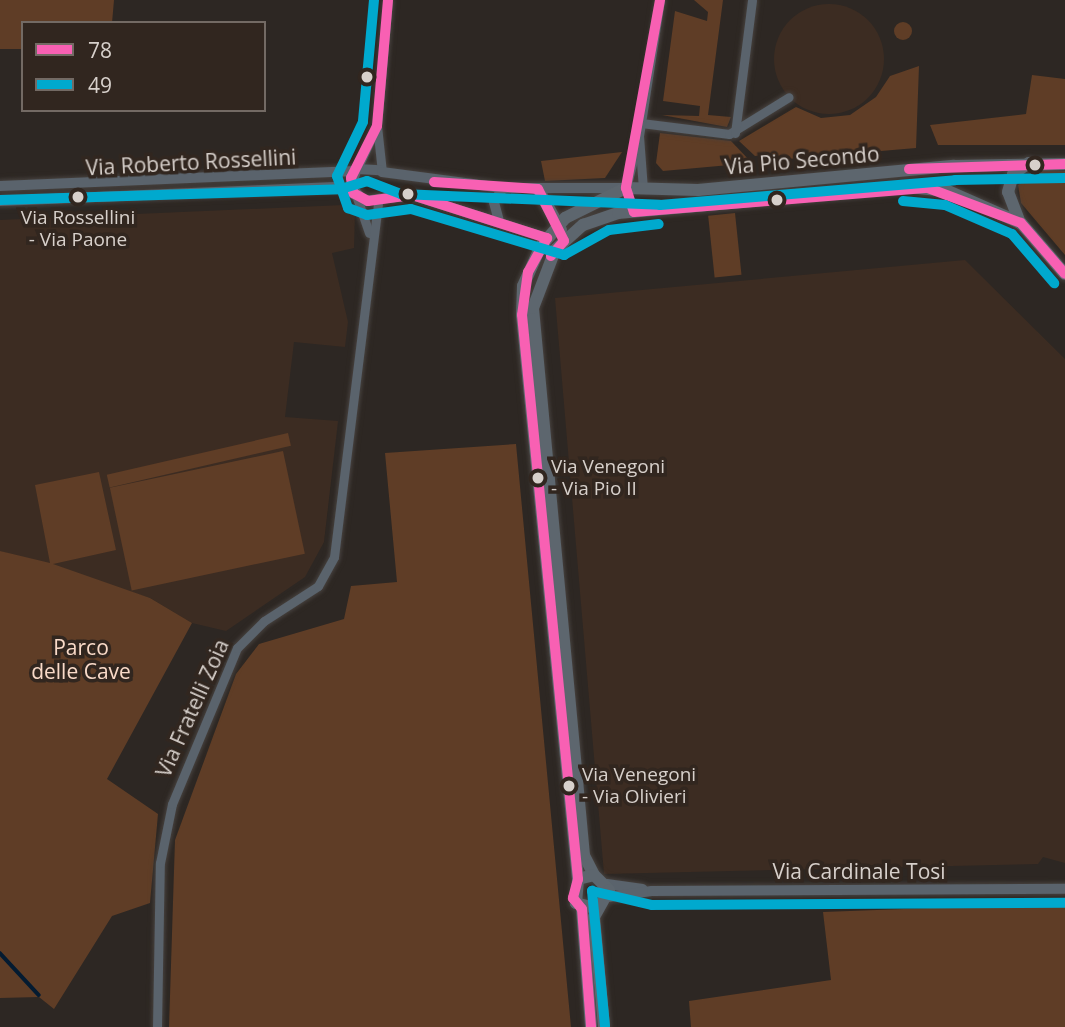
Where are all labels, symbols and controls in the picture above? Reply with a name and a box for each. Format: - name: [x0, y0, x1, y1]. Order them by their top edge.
- legend: [21, 21, 266, 112]
- text: 78: [88, 36, 112, 64]
- unlabelled marker: [360, 70, 374, 84]
- text: 49: [88, 71, 112, 99]
- street label: Via Pio Secondo: [724, 141, 880, 179]
- street label: Via Roberto Rossellini: [85, 144, 297, 180]
- unlabelled marker: [1028, 158, 1042, 172]
- unlabelled marker: [401, 187, 415, 201]
- marker: Via Rossellini - Via Paone: [71, 190, 85, 204]
- unlabelled marker: [770, 193, 784, 207]
- place label: Via Rossellini - Via Paone: [21, 207, 135, 251]
- place label: Via Venegoni - Via Pio II: [551, 456, 665, 500]
- marker: Via Venegoni - Via Pio II: [531, 471, 545, 485]
- park label: Parco delle Cave: [31, 634, 131, 684]
- street label: Via Fratelli Zoia: [150, 635, 234, 781]
- place label: Via Venegoni - Via Olivieri: [582, 764, 696, 808]
- marker: Via Venegoni - Via Olivieri: [562, 779, 576, 793]
- street label: Via Cardinale Tosi: [772, 858, 946, 884]

